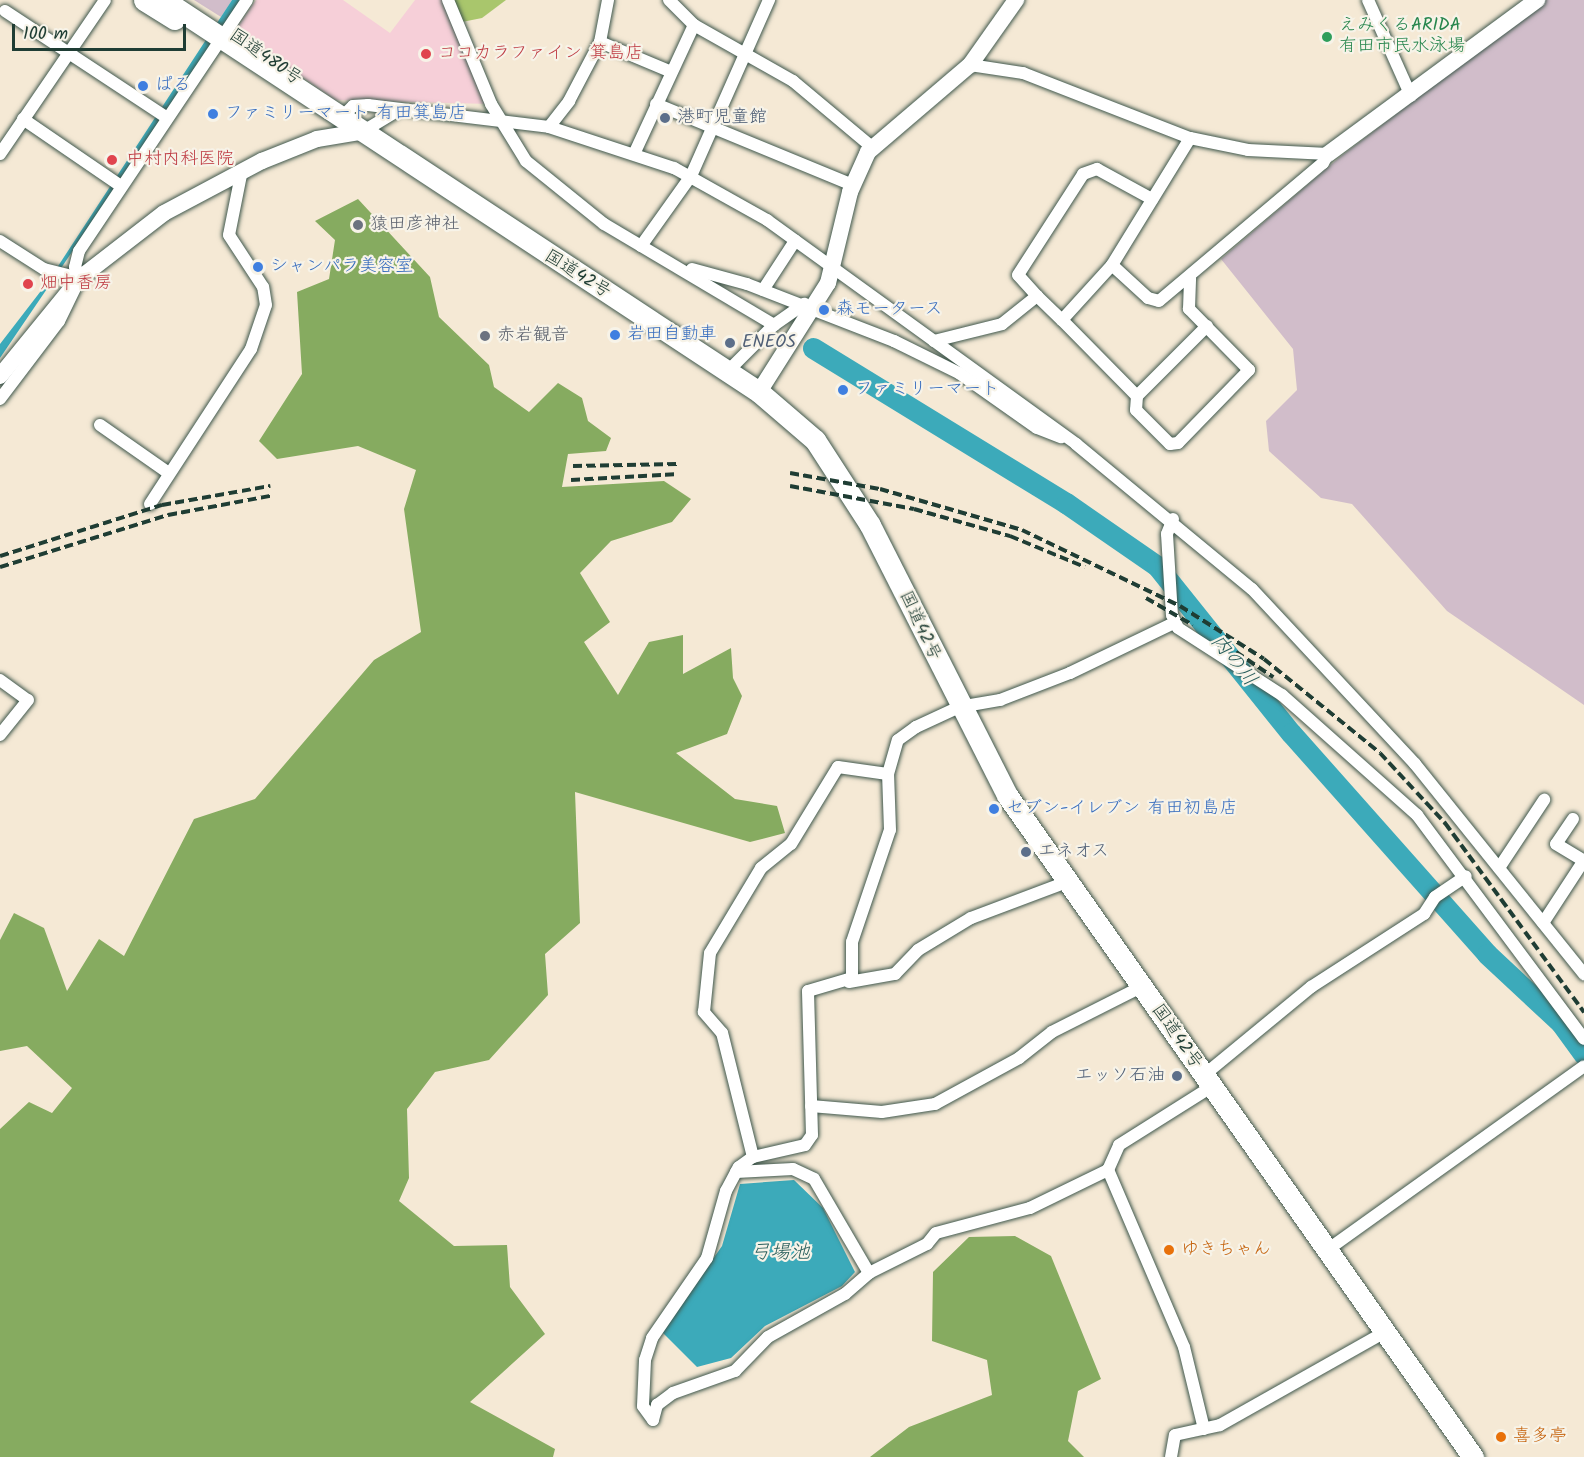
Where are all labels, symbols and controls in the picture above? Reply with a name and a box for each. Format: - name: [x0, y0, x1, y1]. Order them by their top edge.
- scale bar: [15, 12, 189, 50]
- place label: えみくるARIDA 有田市民水泳場: [1339, 16, 1465, 58]
- text: 100 m: [23, 20, 68, 49]
- street label: 国道480号: [225, 25, 305, 91]
- marker: えみくるARIDA 有田市民水泳場: [1320, 30, 1334, 44]
- place label: ココカラファイン 箕島店: [438, 43, 643, 65]
- marker: ココカラファイン 箕島店: [419, 47, 433, 61]
- place label: ぱる: [155, 75, 191, 97]
- marker: ぱる: [136, 79, 150, 93]
- place label: ファミリーマート 有田箕島店: [225, 103, 466, 125]
- marker: ファミリーマート 有田箕島店: [206, 107, 220, 121]
- place label: 港町児童館: [677, 107, 767, 129]
- marker: 港町児童館: [658, 111, 672, 125]
- place label: 中村内科医院: [126, 149, 234, 171]
- marker: 中村内科医院: [103, 151, 121, 169]
- place label: 猿田彦神社: [370, 214, 460, 236]
- marker: 猿田彦神社: [351, 218, 365, 232]
- street label: 国道42号: [540, 246, 614, 304]
- place label: シャンパラ美容室: [270, 256, 414, 278]
- marker: シャンパラ美容室: [251, 260, 265, 274]
- place label: 畑中香房: [40, 273, 112, 295]
- marker: 畑中香房: [21, 277, 35, 291]
- place label: 森モータース: [836, 299, 944, 321]
- marker: 森モータース: [817, 303, 831, 317]
- place label: 岩田自動車: [627, 324, 717, 346]
- place label: 赤岩観音: [497, 325, 569, 347]
- marker: 岩田自動車: [608, 328, 622, 342]
- marker: 赤岩観音: [478, 329, 492, 343]
- place label: ENEOS: [742, 332, 796, 354]
- marker: ENEOS: [723, 336, 737, 350]
- place label: ファミリーマート: [855, 379, 999, 401]
- marker: ファミリーマート: [836, 383, 850, 397]
- street label: 国道42号: [893, 588, 945, 664]
- water label: 内の川: [1205, 630, 1261, 692]
- place label: セブン-イレブン 有田初島店: [1006, 798, 1237, 820]
- marker: セブン-イレブン 有田初島店: [987, 802, 1001, 816]
- place label: エネオス: [1038, 841, 1110, 863]
- marker: エネオス: [1019, 845, 1033, 859]
- street label: 国道42号: [1146, 1000, 1206, 1074]
- place label: エッソ石油: [1075, 1065, 1165, 1087]
- marker: エッソ石油: [1170, 1069, 1184, 1083]
- place label: ゆきちゃん: [1181, 1239, 1271, 1261]
- water label: 弓場池: [750, 1241, 810, 1265]
- marker: ゆきちゃん: [1162, 1243, 1176, 1257]
- place label: 喜多亭: [1513, 1426, 1567, 1448]
- marker: 喜多亭: [1494, 1430, 1508, 1444]

